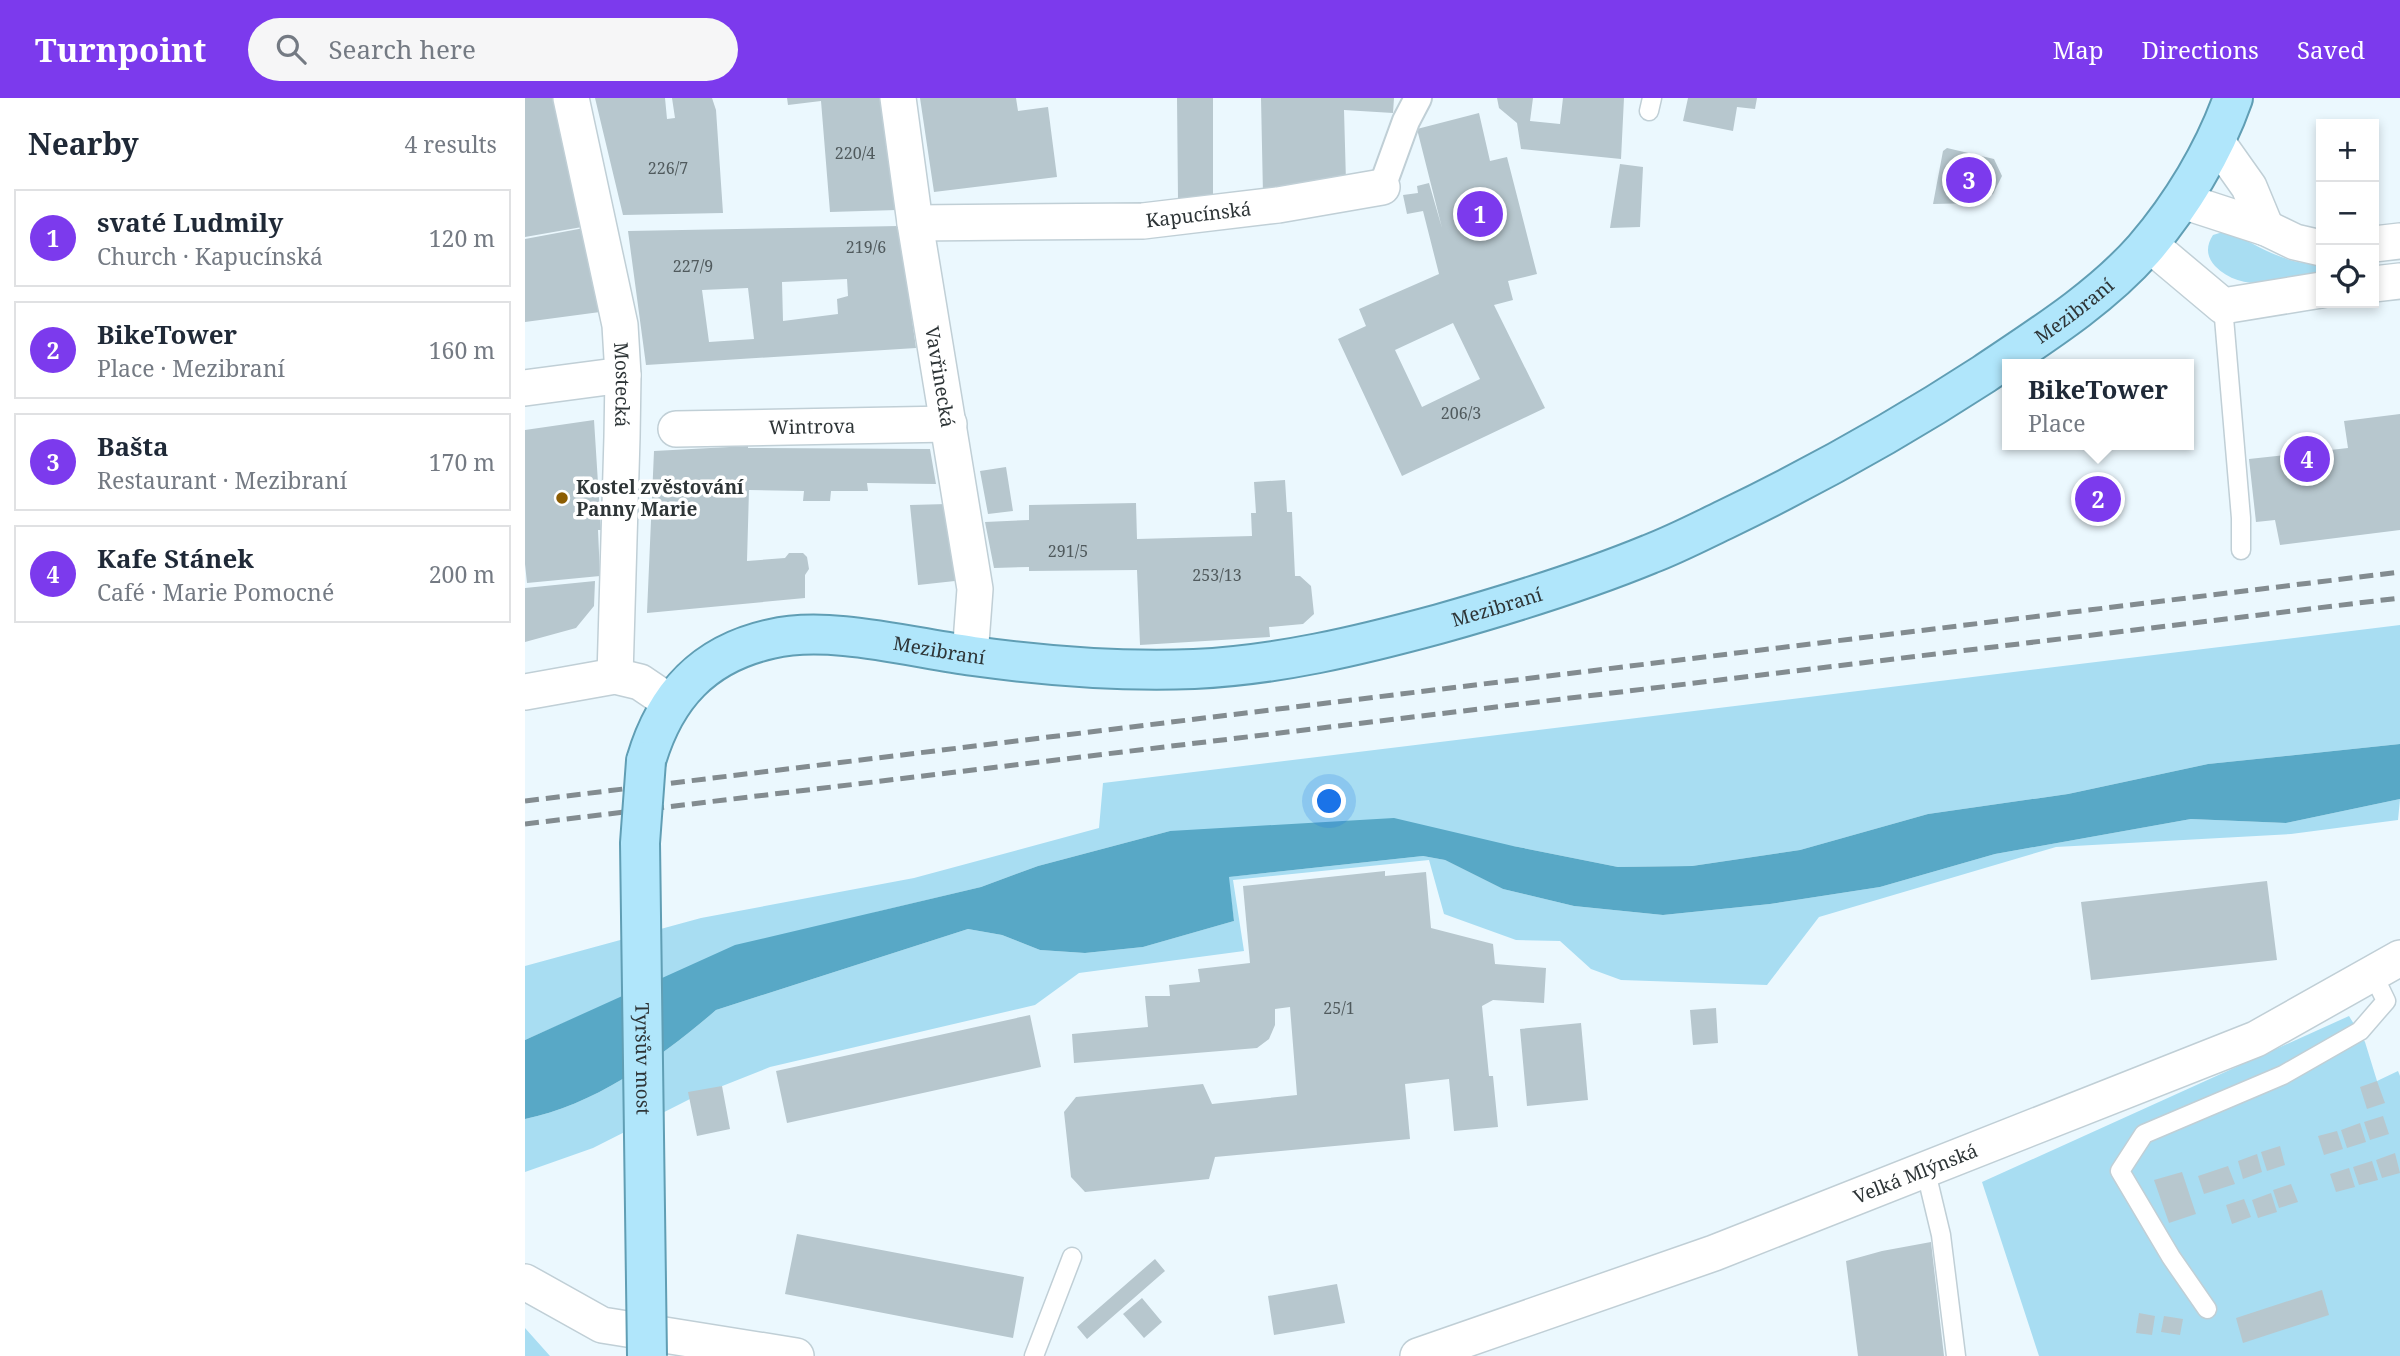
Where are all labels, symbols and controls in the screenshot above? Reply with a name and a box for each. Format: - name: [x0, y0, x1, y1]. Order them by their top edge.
- search box: [248, 18, 738, 81]
- text: Turnpoint: [35, 27, 206, 72]
- icon: search: [272, 30, 310, 68]
- text: Search here: [328, 31, 476, 67]
- text: Map: [2053, 33, 2104, 66]
- text: Directions: [2142, 33, 2259, 66]
- text: Saved: [2297, 33, 2365, 66]
- map controls: [2316, 119, 2379, 308]
- button: +: [2316, 119, 2379, 182]
- text: Nearby: [28, 123, 139, 164]
- text: 4 results: [404, 128, 497, 160]
- house number: 220/4: [835, 142, 875, 164]
- pin: 3: [1946, 154, 1992, 206]
- house number: 226/7: [648, 157, 688, 179]
- button: −: [2316, 182, 2379, 245]
- pin: 1: [1457, 188, 1503, 240]
- street label: Kapucínská: [1144, 195, 1253, 234]
- text: svaté Ludmily: [97, 204, 283, 240]
- text: 1: [47, 222, 60, 254]
- text: 120 m: [429, 222, 495, 254]
- house number: 219/6: [846, 236, 886, 258]
- text: Church · Kapucínská: [97, 240, 323, 272]
- button: locate: [2316, 245, 2379, 308]
- house number: 227/9: [673, 255, 713, 277]
- street label: Mezibraní: [2029, 272, 2119, 349]
- text: BikeTower: [97, 316, 237, 352]
- street label: Vavřinecká: [919, 324, 961, 429]
- text: 2: [47, 334, 60, 366]
- text: 160 m: [429, 334, 495, 366]
- street label: Mostecká: [608, 341, 636, 428]
- text: Place · Mezibraní: [97, 352, 285, 384]
- popup: [2002, 359, 2194, 450]
- text: BikeTower: [2028, 371, 2168, 407]
- house number: 206/3: [1441, 402, 1481, 424]
- text: Place: [2028, 407, 2085, 439]
- street label: Wintrova: [768, 413, 856, 440]
- text: Bašta: [97, 428, 169, 464]
- pin: 4: [2284, 433, 2330, 485]
- text: 3: [47, 446, 60, 478]
- text: 170 m: [429, 446, 495, 478]
- text: Restaurant · Mezibraní: [97, 464, 347, 496]
- pin: 2: [2075, 473, 2121, 525]
- place label: Kostel zvěstování Panny Marie: [576, 474, 744, 522]
- marker: Kostel zvěstování Panny Marie: [554, 490, 570, 506]
- text: Kafe Stánek: [97, 540, 254, 576]
- house number: 291/5: [1048, 540, 1088, 562]
- text: 4: [47, 558, 60, 590]
- text: 200 m: [429, 558, 495, 590]
- house number: 253/13: [1192, 564, 1242, 586]
- text: Café · Marie Pomocné: [97, 576, 334, 608]
- street label: Mezibraní: [1449, 581, 1545, 633]
- street label: Mezibraní: [891, 630, 987, 670]
- your location: [1312, 784, 1346, 818]
- house number: 25/1: [1323, 997, 1355, 1019]
- street label: Tyršův most: [629, 1002, 657, 1115]
- street label: Velká Mlýnská: [1849, 1137, 1981, 1210]

